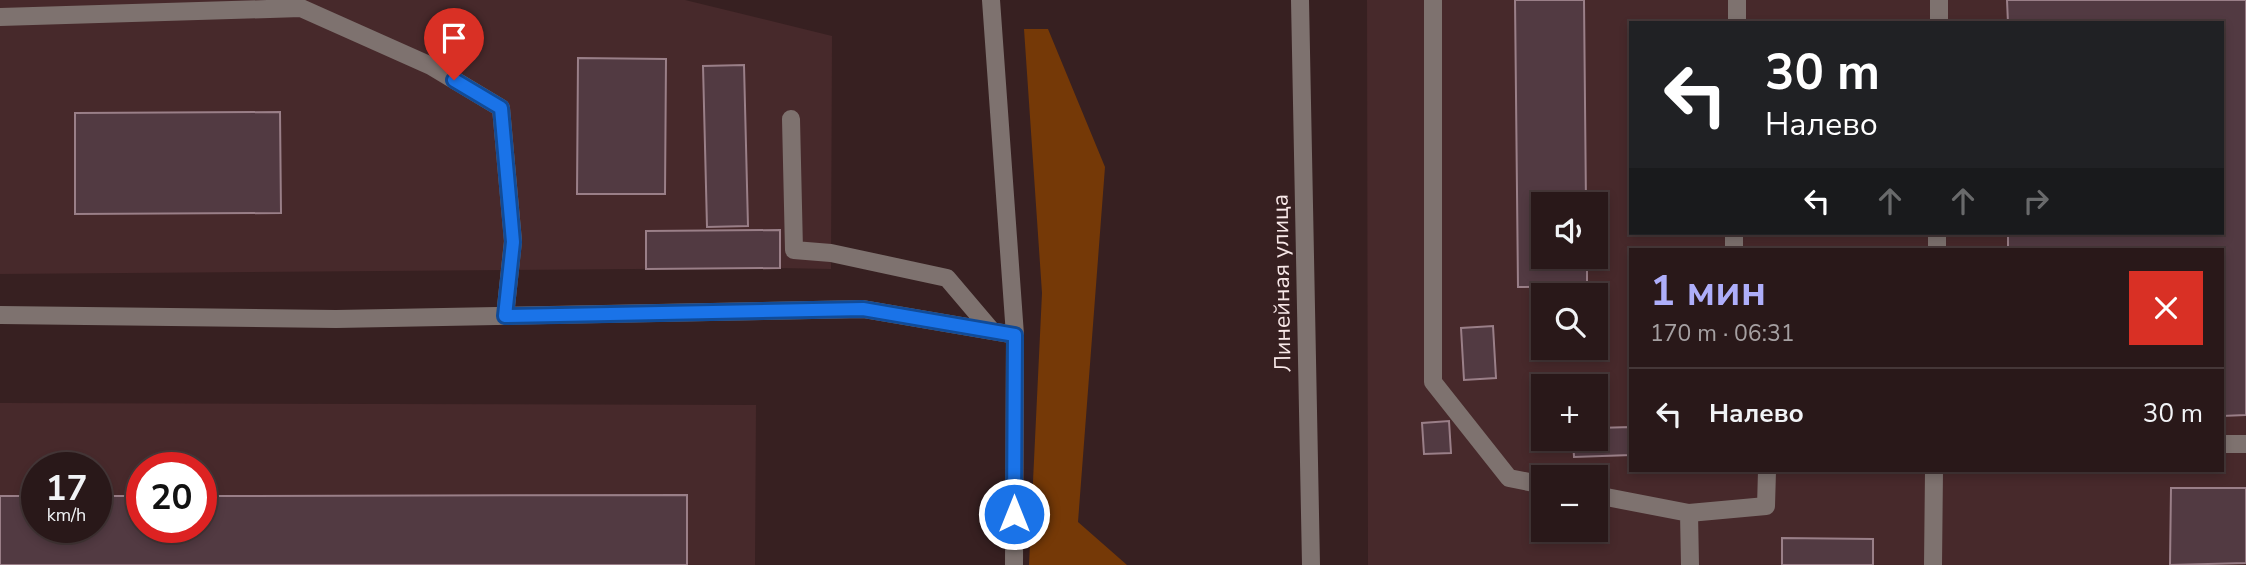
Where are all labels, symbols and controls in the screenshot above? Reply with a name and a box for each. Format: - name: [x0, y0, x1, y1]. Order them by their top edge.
- pin: [424, 8, 484, 80]
- icon: arrive: [435, 19, 473, 57]
- text: 30 m: [1765, 39, 1880, 106]
- icon: left: [1650, 49, 1741, 140]
- text: Налево: [1765, 103, 1878, 146]
- icon: left: [1798, 182, 1836, 220]
- icon: ahead: [1871, 182, 1909, 220]
- icon: ahead: [1944, 182, 1982, 220]
- icon: right: [2017, 182, 2055, 220]
- map controls: [1531, 192, 1608, 542]
- button: sound: [1531, 192, 1608, 269]
- street label: Линейная улица: [1264, 194, 1299, 372]
- text: 1 мин: [1650, 263, 1766, 320]
- button: close: [2129, 271, 2203, 345]
- button: search: [1531, 283, 1608, 360]
- text: 170 m · 06:31: [1650, 318, 1795, 349]
- button: +: [1531, 374, 1608, 451]
- icon: left: [1650, 395, 1688, 433]
- text: Налево: [1709, 396, 1804, 431]
- text: 30 m: [2143, 396, 2203, 431]
- speed limit sign: 20: [126, 452, 217, 543]
- text: 17: [45, 465, 88, 512]
- button: −: [1531, 465, 1608, 542]
- position arrow: [977, 477, 1051, 551]
- text: km/h: [47, 503, 86, 527]

